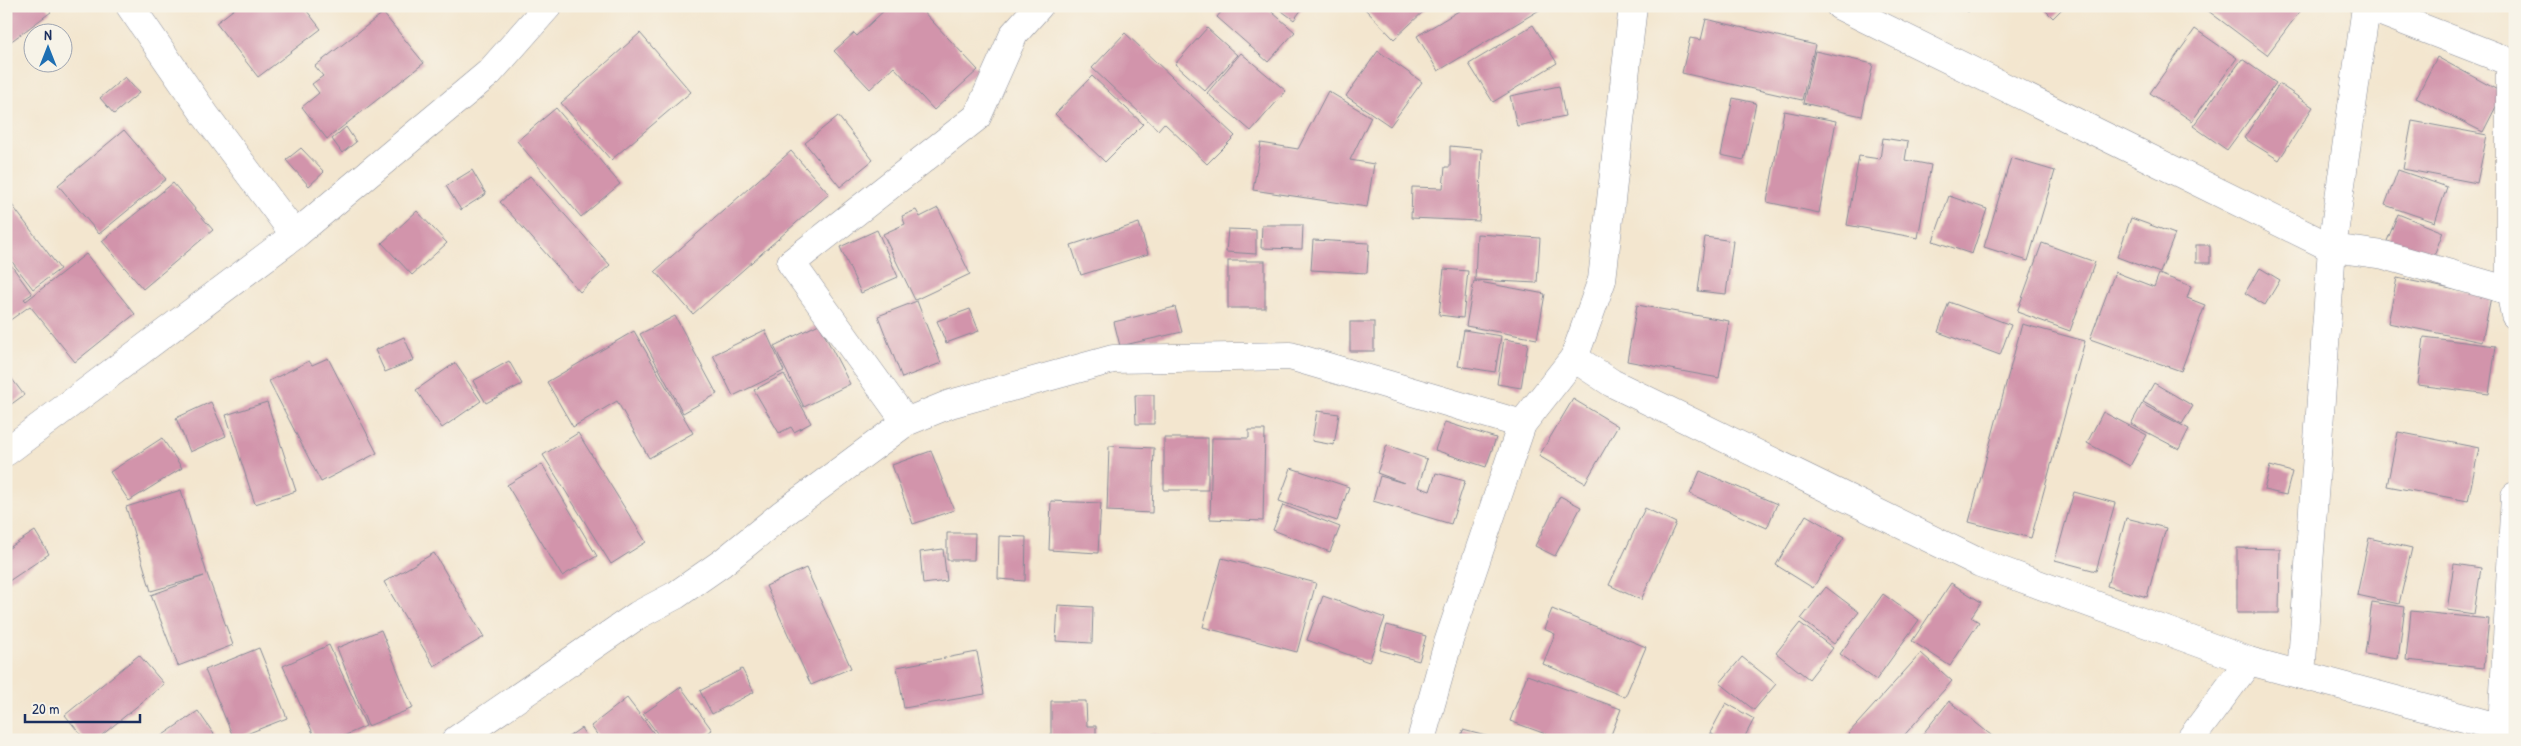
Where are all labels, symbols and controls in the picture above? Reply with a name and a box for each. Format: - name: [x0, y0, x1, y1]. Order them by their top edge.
- north arrow: [22, 22, 72, 72]
- text: N: [44, 25, 52, 44]
- scale bar: [25, 691, 140, 723]
- text: 20 m: [32, 698, 59, 719]

